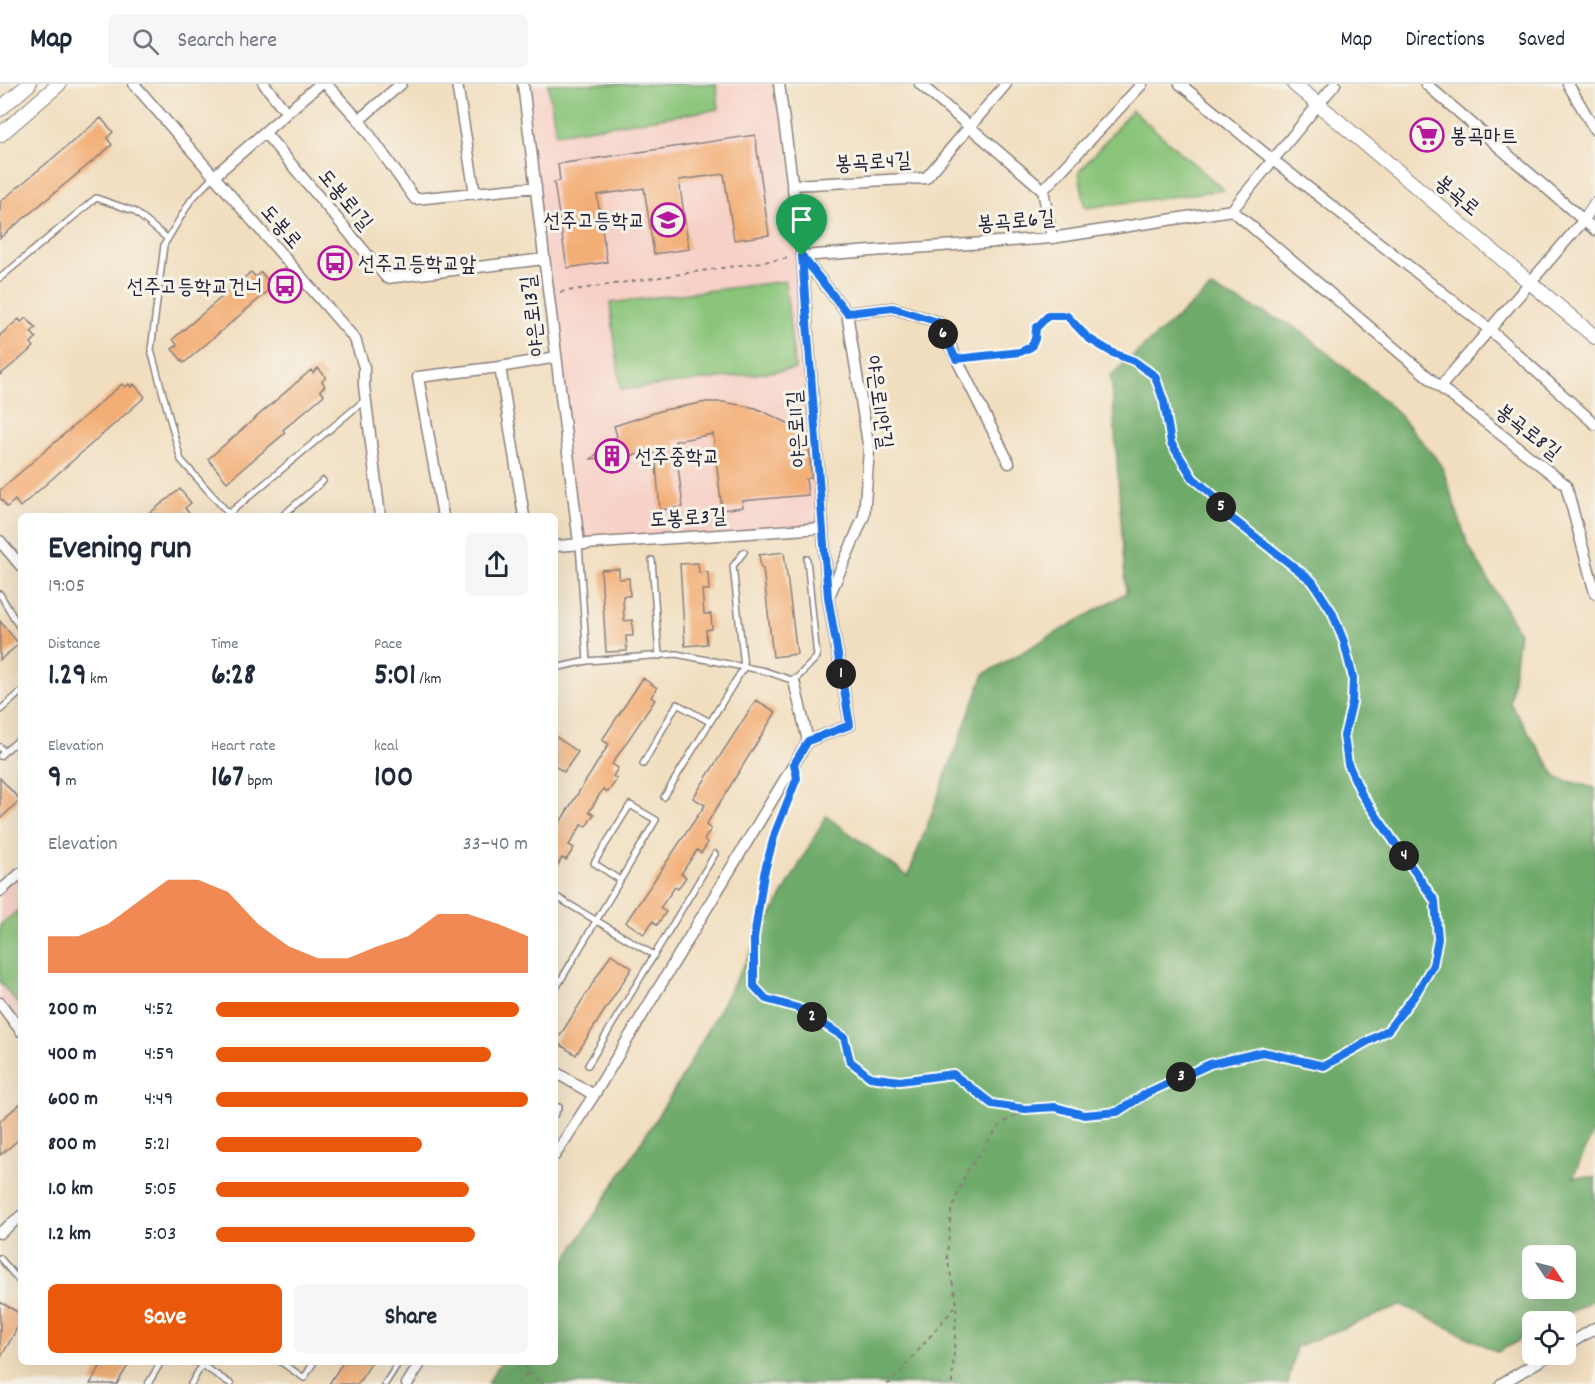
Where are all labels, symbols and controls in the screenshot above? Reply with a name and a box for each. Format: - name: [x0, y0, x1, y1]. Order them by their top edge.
- search box: [108, 14, 528, 68]
- text: Map: [30, 21, 72, 61]
- icon: search: [129, 25, 162, 58]
- text: Search here: [177, 26, 277, 57]
- text: Map: [1341, 26, 1372, 56]
- text: Directions: [1405, 26, 1485, 56]
- text: Saved: [1518, 26, 1565, 56]
- supermarket icon: 봉곡마트: [1409, 117, 1445, 153]
- place label: 봉곡마트: [1450, 123, 1518, 153]
- street label: 봉곡로4길: [834, 147, 912, 181]
- street label: 도봉로1길: [309, 164, 378, 238]
- street label: 봉곡로: [1427, 170, 1485, 225]
- pin: [776, 194, 827, 256]
- street label: 도봉로: [252, 199, 308, 257]
- school or university icon: 선주고등학교: [650, 202, 686, 238]
- icon: arrive: [785, 203, 818, 236]
- street label: 봉곡로6길: [976, 205, 1056, 241]
- place label: 선주고등학교: [544, 208, 645, 238]
- bus stop icon: 선주고등학교앞: [317, 245, 353, 281]
- place label: 선주고등학교앞: [358, 251, 476, 281]
- bus stop icon: 선주고등학교건너: [267, 268, 303, 304]
- street label: 야은로13길: [515, 273, 555, 358]
- place label: 선주고등학교건너: [127, 274, 262, 304]
- pin: 6: [928, 319, 958, 349]
- text: 6: [939, 322, 947, 345]
- street label: 야은로11안길: [856, 354, 898, 451]
- street label: 야은로11길: [781, 389, 817, 468]
- street label: 봉곡로8길: [1488, 398, 1566, 469]
- building icon: 선주중학교: [594, 438, 630, 474]
- place label: 선주중학교: [635, 444, 720, 474]
- pin: 5: [1206, 492, 1236, 522]
- text: 5: [1217, 495, 1225, 518]
- street label: 도봉로3길: [649, 503, 727, 537]
- text: Evening run: [48, 527, 192, 574]
- button: share: [465, 533, 528, 596]
- text: 19:05: [48, 573, 85, 601]
- text: Distance: [48, 633, 100, 656]
- text: Time: [211, 633, 238, 656]
- text: Pace: [374, 633, 402, 656]
- text: 1.29: [48, 656, 86, 699]
- text: 6:28: [211, 656, 256, 699]
- text: 5:01: [374, 656, 416, 699]
- pin: 1: [826, 659, 856, 689]
- text: 1: [839, 662, 843, 685]
- text: km: [86, 668, 108, 691]
- text: /km: [416, 668, 442, 691]
- text: Elevation: [48, 735, 104, 758]
- text: Heart rate: [211, 735, 276, 758]
- text: kcal: [374, 735, 398, 758]
- text: 9: [48, 758, 62, 801]
- text: 167: [211, 758, 244, 801]
- text: 100: [374, 758, 413, 801]
- text: m: [62, 770, 76, 793]
- text: bpm: [244, 770, 273, 793]
- text: Elevation: [48, 831, 118, 859]
- text: 33–40 m: [463, 831, 528, 859]
- pin: 4: [1389, 841, 1419, 871]
- text: 4: [1401, 844, 1407, 867]
- text: 200 m: [48, 996, 97, 1024]
- text: 4:52: [144, 996, 174, 1024]
- pin: 2: [797, 1002, 827, 1032]
- text: 2: [809, 1005, 816, 1028]
- text: 400 m: [48, 1041, 96, 1069]
- text: 4:59: [144, 1041, 174, 1069]
- pin: 3: [1166, 1062, 1196, 1092]
- text: 3: [1177, 1065, 1185, 1088]
- text: 600 m: [48, 1086, 98, 1114]
- text: 4:49: [144, 1086, 173, 1114]
- text: 800 m: [48, 1131, 96, 1159]
- text: 5:21: [144, 1131, 170, 1159]
- text: 1.0 km: [48, 1176, 93, 1204]
- text: 5:05: [144, 1176, 177, 1204]
- text: 1.2 km: [48, 1221, 91, 1249]
- text: 5:03: [144, 1221, 176, 1249]
- north arrow: [1522, 1245, 1576, 1299]
- map controls: [1522, 1245, 1576, 1365]
- button: Save: [48, 1284, 282, 1353]
- button: Share: [294, 1284, 528, 1353]
- button: locate: [1522, 1311, 1576, 1365]

